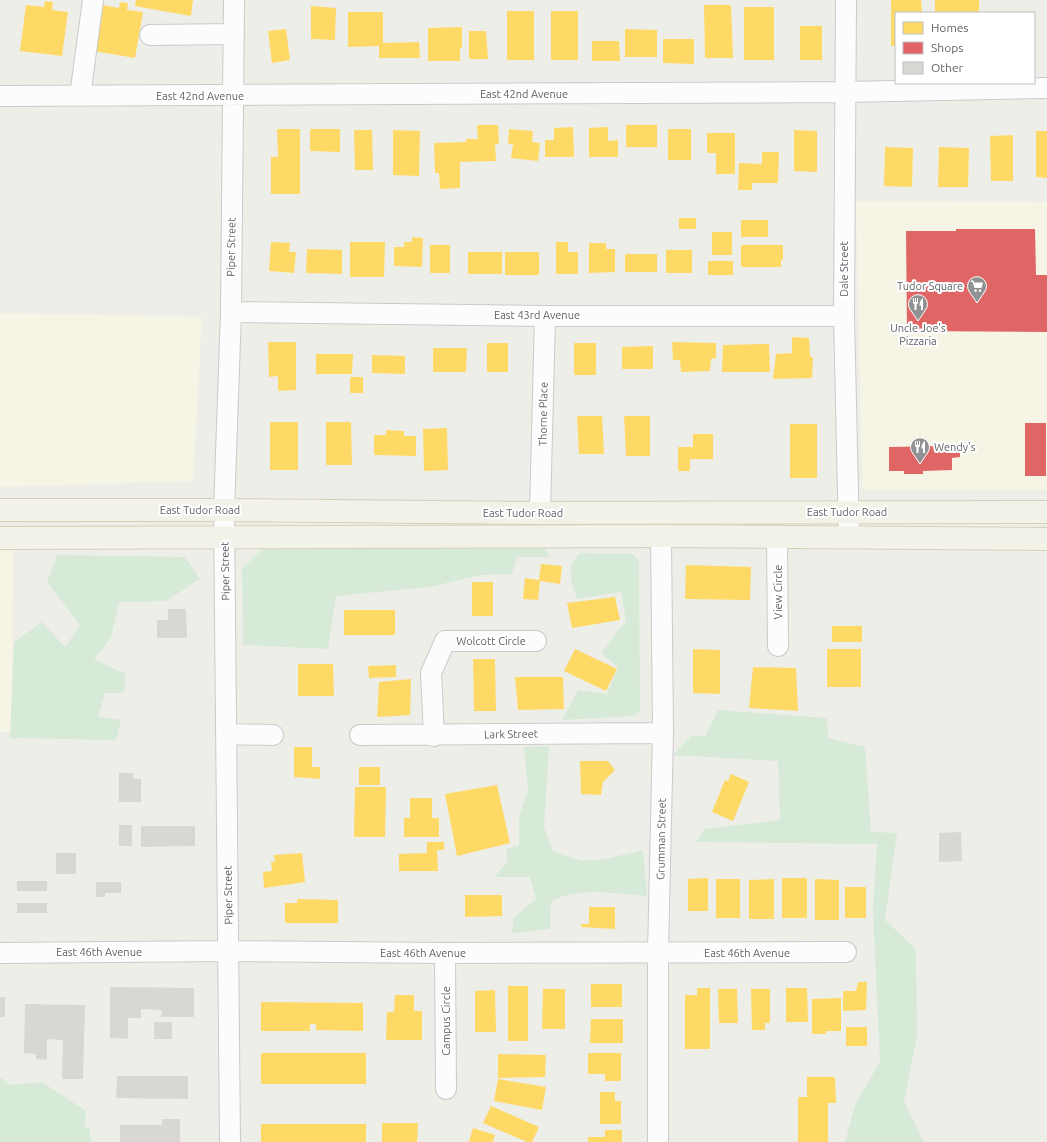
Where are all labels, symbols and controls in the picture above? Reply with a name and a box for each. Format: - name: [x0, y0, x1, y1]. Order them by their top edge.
- legend: [895, 12, 1035, 84]
- text: Homes: [931, 21, 969, 34]
- text: Shops: [931, 41, 963, 54]
- text: Other: [931, 61, 964, 74]
- street label: East 42nd Avenue: [480, 88, 568, 100]
- street label: East 42nd Avenue: [156, 90, 244, 102]
- street label: Piper Street: [224, 217, 238, 277]
- street label: Dale Street: [838, 241, 850, 297]
- supermarket icon: Tudor Square: [966, 275, 988, 303]
- place label: Tudor Square: [897, 280, 963, 292]
- restaurant icon: Uncle Joe's Pizzaria: [907, 293, 929, 321]
- street label: East 43rd Avenue: [494, 309, 580, 321]
- place label: Uncle Joe's Pizzaria: [890, 322, 946, 347]
- street label: Thorne Place: [536, 382, 550, 446]
- restaurant icon: Wendy's: [909, 436, 931, 464]
- place label: Wendy's: [934, 441, 976, 453]
- street label: East Tudor Road: [160, 504, 240, 516]
- street label: East Tudor Road: [807, 506, 887, 518]
- street label: East Tudor Road: [483, 507, 563, 519]
- street label: Piper Street: [218, 541, 232, 601]
- street label: View Circle: [772, 565, 784, 619]
- street label: Wolcott Circle: [456, 635, 526, 647]
- street label: Lark Street: [484, 728, 539, 740]
- street label: Grumman Street: [654, 797, 668, 880]
- street label: Piper Street: [221, 865, 235, 925]
- street label: East 46th Avenue: [56, 946, 142, 958]
- street label: East 46th Avenue: [380, 947, 466, 959]
- street label: East 46th Avenue: [704, 947, 790, 959]
- street label: Campus Circle: [440, 986, 452, 1056]

